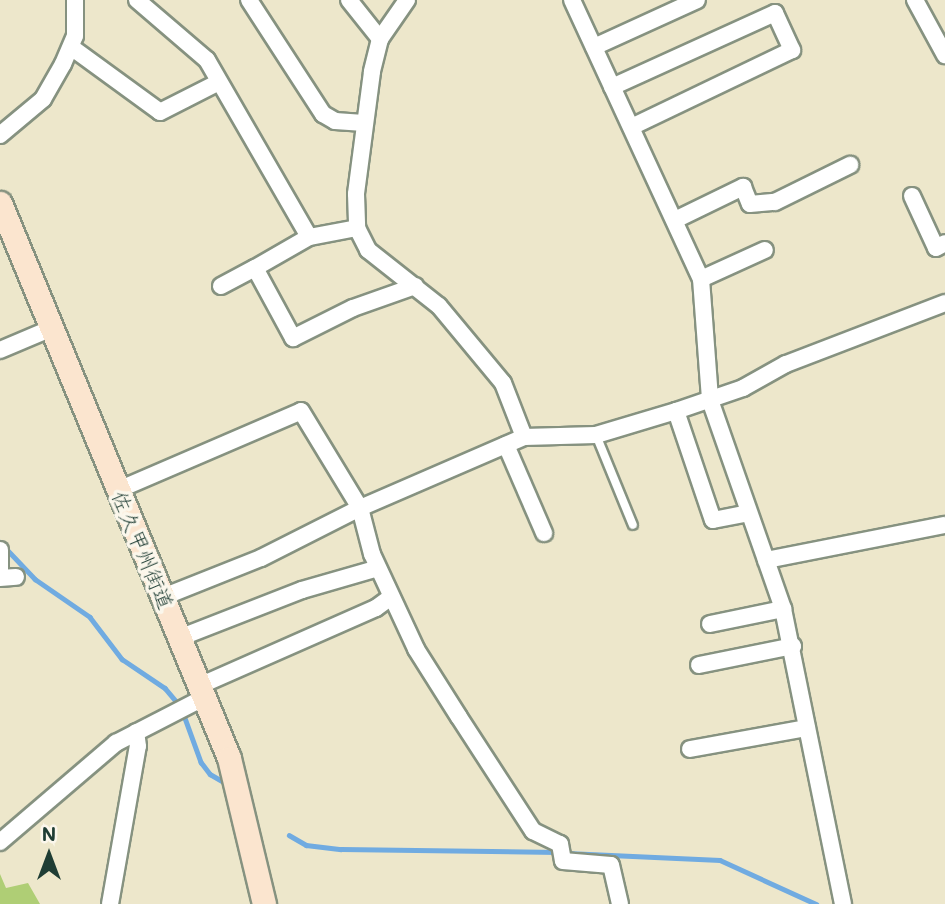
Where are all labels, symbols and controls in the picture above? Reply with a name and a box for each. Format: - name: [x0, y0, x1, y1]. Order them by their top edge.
- street label: 佐久甲州街道: [107, 487, 179, 613]
- north arrow: [14, 820, 84, 890]
- text: N: [42, 821, 56, 846]

